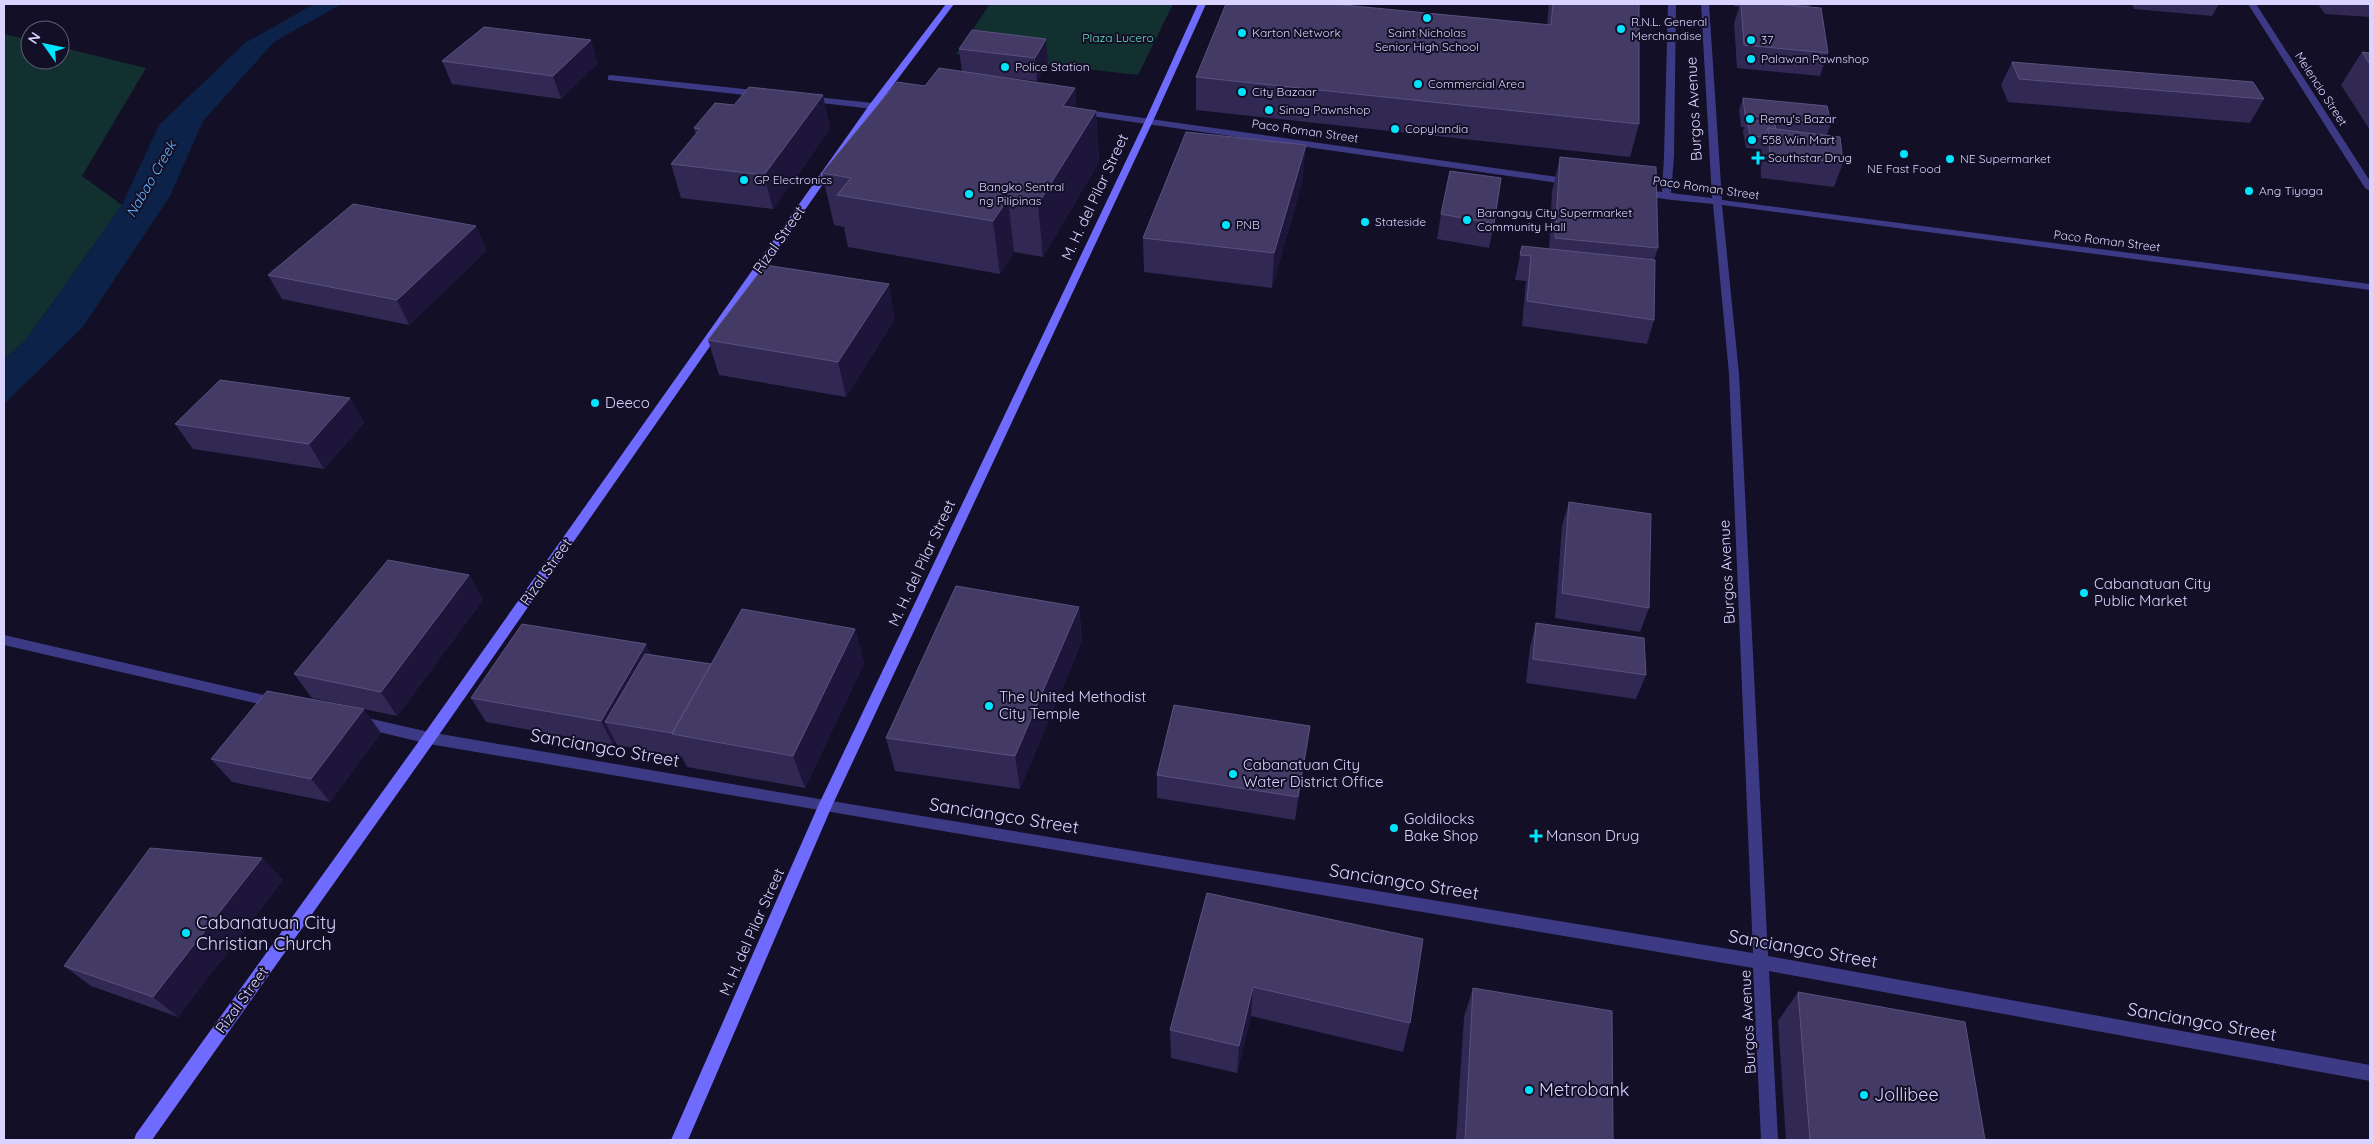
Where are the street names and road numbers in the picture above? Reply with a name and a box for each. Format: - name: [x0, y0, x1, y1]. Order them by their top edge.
- street label: Melencio Street: [2292, 49, 2351, 129]
- street label: Burgos Avenue: [1681, 56, 1706, 162]
- street label: Paco Roman Street: [1251, 116, 1359, 145]
- street label: M. H. del Pilar Street: [1057, 130, 1132, 263]
- street label: Paco Roman Street: [1652, 173, 1760, 202]
- street label: Rizal Street: [748, 202, 809, 277]
- street label: Paco Roman Street: [2053, 227, 2161, 255]
- street label: M. H. del Pilar Street: [884, 496, 959, 629]
- street label: Burgos Avenue: [1714, 519, 1739, 625]
- street label: Rizal Street: [515, 534, 576, 609]
- street label: Sanciangco Street: [529, 723, 681, 772]
- street label: Sanciangco Street: [928, 792, 1080, 839]
- street label: Sanciangco Street: [1328, 858, 1480, 905]
- street label: M. H. del Pilar Street: [715, 865, 788, 998]
- street label: Sanciangco Street: [1727, 924, 1879, 973]
- street label: Rizal Street: [211, 963, 272, 1037]
- street label: Burgos Avenue: [1735, 969, 1760, 1075]
- street label: Sanciangco Street: [2126, 997, 2278, 1046]

